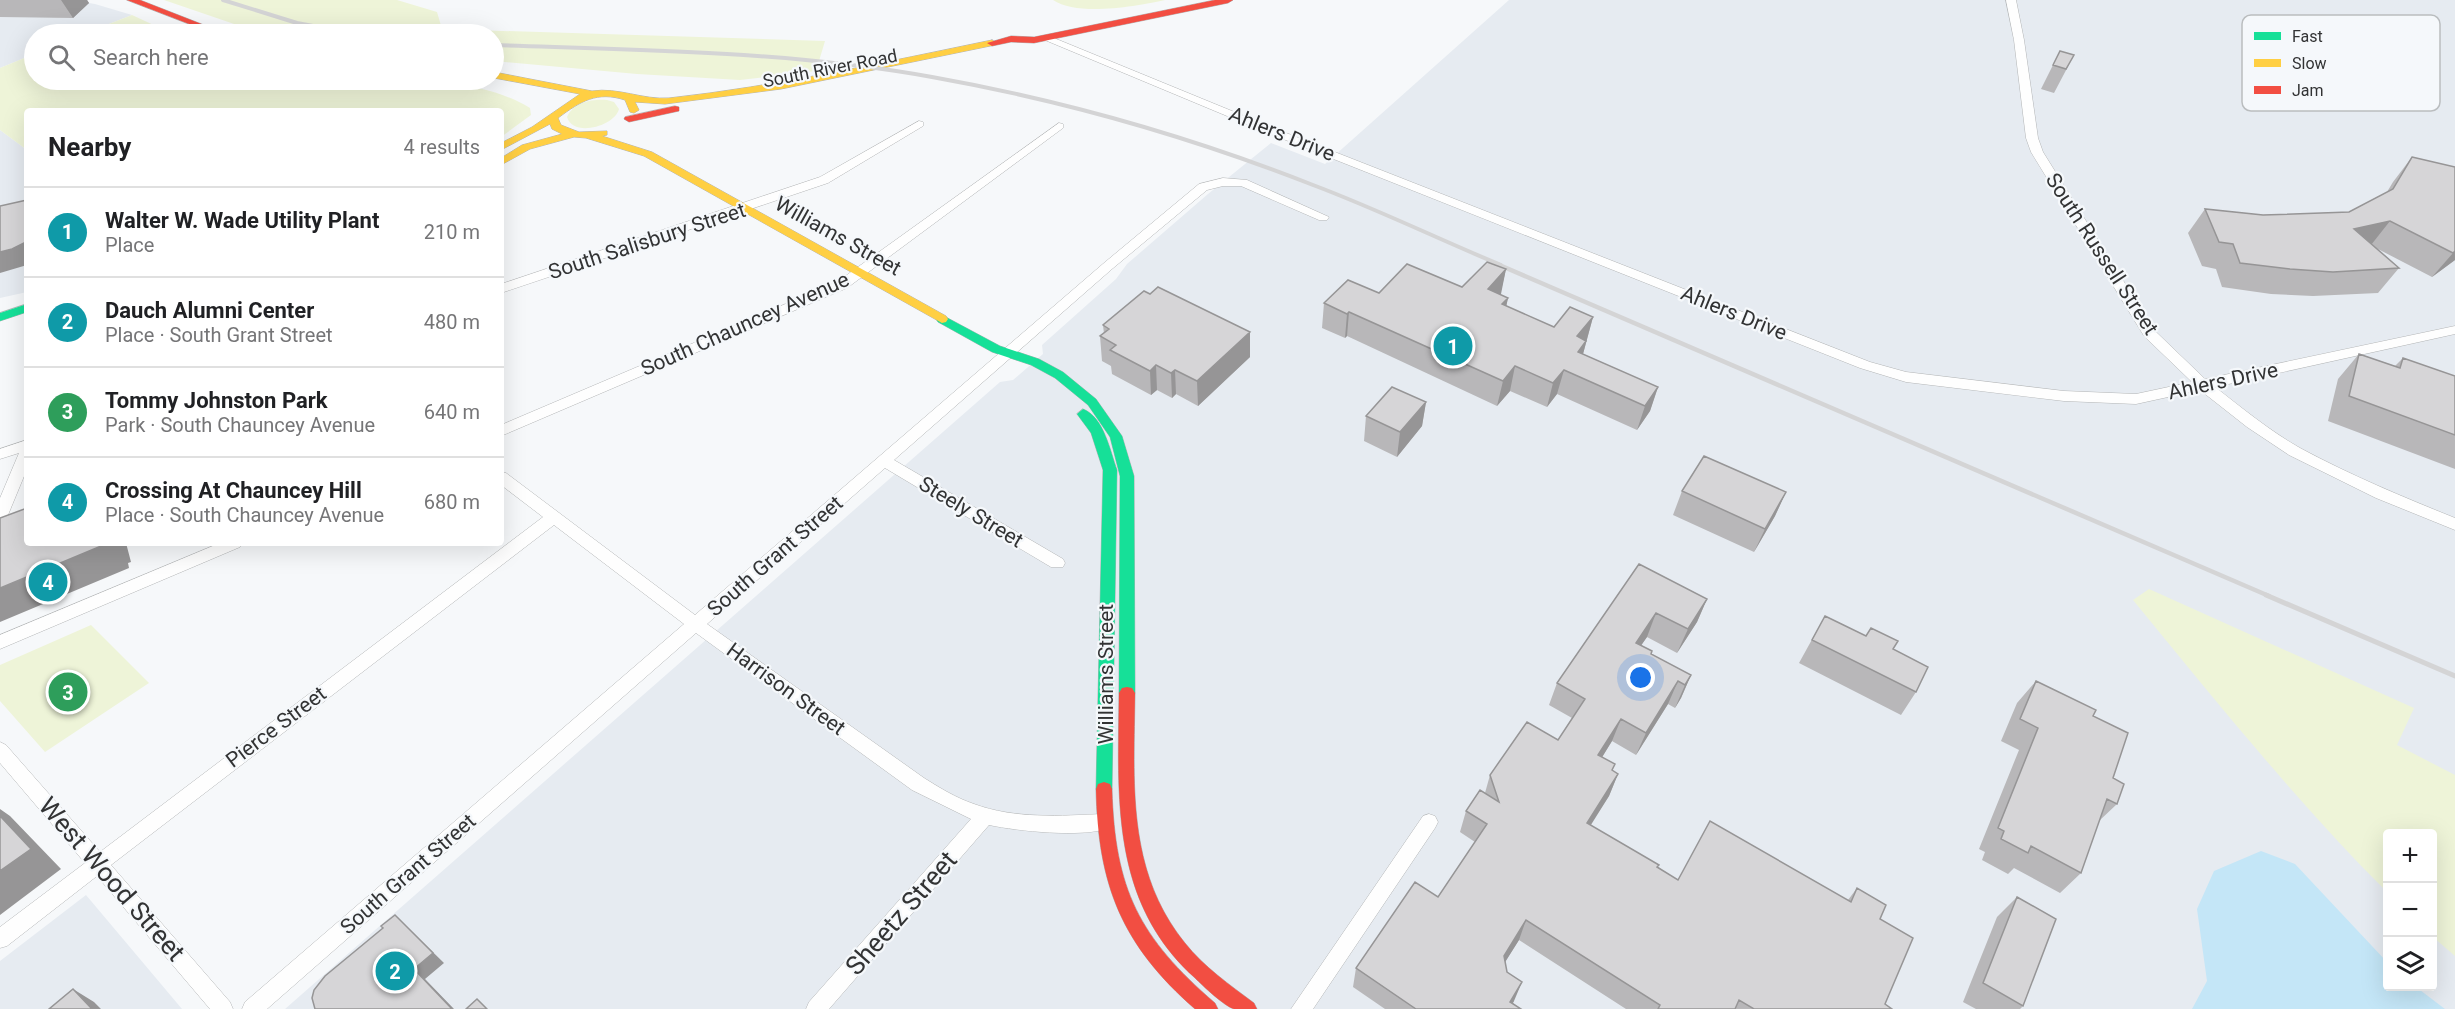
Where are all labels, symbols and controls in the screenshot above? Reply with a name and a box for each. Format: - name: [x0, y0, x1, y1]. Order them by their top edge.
- legend: [2242, 15, 2440, 111]
- search box: [24, 24, 504, 90]
- text: Fast: [2292, 27, 2323, 46]
- icon: search: [45, 41, 78, 74]
- text: Search here: [93, 45, 209, 70]
- street label: South River Road: [761, 45, 899, 91]
- text: Slow: [2292, 54, 2327, 73]
- text: Jam: [2292, 81, 2324, 100]
- street label: Ahlers Drive: [1226, 102, 1338, 166]
- text: Nearby: [48, 132, 131, 162]
- text: 4 results: [404, 135, 480, 159]
- street label: South Russell Street: [2041, 169, 2163, 339]
- street label: Williams Street: [771, 191, 905, 281]
- street label: South Salisbury Street: [545, 198, 749, 284]
- text: Walter W. Wade Utility Plant: [105, 208, 379, 233]
- text: 1: [62, 220, 73, 244]
- text: 210 m: [424, 220, 480, 244]
- text: Place: [105, 233, 154, 257]
- street label: South Chauncey Avenue: [637, 267, 853, 381]
- street label: Ahlers Drive: [1678, 281, 1790, 345]
- text: Dauch Alumni Center: [105, 298, 314, 323]
- text: 2: [62, 310, 73, 334]
- text: 480 m: [424, 310, 480, 334]
- text: Place · South Grant Street: [105, 323, 333, 347]
- pin: 1: [1434, 324, 1472, 368]
- street label: Ahlers Drive: [2166, 358, 2280, 404]
- text: Tommy Johnston Park: [105, 388, 328, 413]
- text: 3: [62, 400, 73, 424]
- text: 640 m: [424, 400, 480, 424]
- text: Park · South Chauncey Avenue: [105, 413, 375, 437]
- street label: Steely Street: [915, 472, 1028, 553]
- text: Crossing At Chauncey Hill: [105, 478, 362, 503]
- text: 4: [62, 490, 73, 514]
- text: 680 m: [424, 490, 480, 514]
- street label: South Grant Street: [703, 491, 848, 621]
- text: Place · South Chauncey Avenue: [105, 503, 384, 527]
- pin: 4: [28, 560, 68, 604]
- street label: Williams Street: [1094, 604, 1118, 744]
- street label: Harrison Street: [722, 638, 850, 740]
- your location: [1626, 663, 1655, 692]
- pin: 3: [48, 670, 88, 714]
- street label: Pierce Street: [221, 681, 331, 772]
- street label: West Wood Street: [33, 791, 191, 967]
- street label: South Grant Street: [336, 809, 481, 939]
- map controls: [2383, 829, 2437, 991]
- button: +: [2383, 829, 2437, 883]
- street label: Sheetz Street: [839, 845, 963, 981]
- button: −: [2383, 883, 2437, 937]
- button: layers: [2383, 937, 2437, 991]
- pin: 2: [376, 948, 414, 994]

